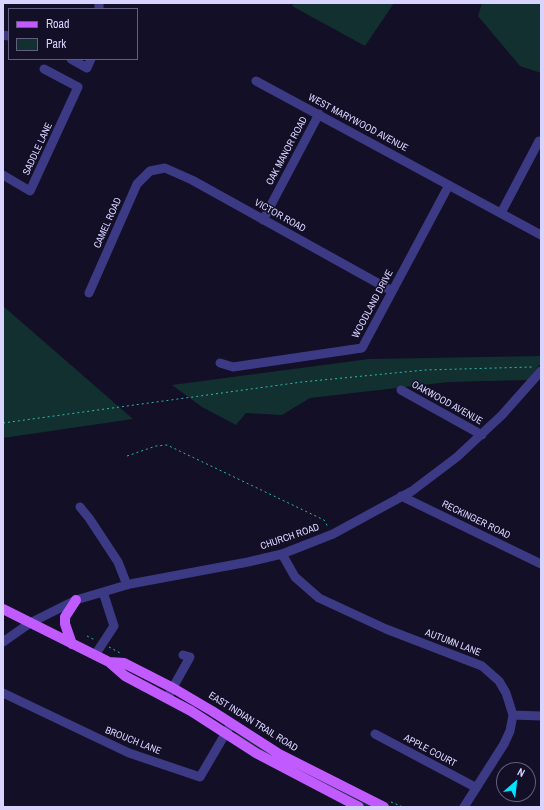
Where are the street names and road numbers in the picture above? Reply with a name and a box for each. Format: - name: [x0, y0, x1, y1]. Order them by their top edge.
- street label: WEST MARYWOOD AVENUE: [306, 92, 410, 154]
- street label: OAK MANOR ROAD: [264, 115, 310, 187]
- street label: SADDLE LANE: [21, 121, 55, 177]
- street label: CAMEL ROAD: [91, 196, 125, 250]
- street label: VICTOR ROAD: [252, 197, 308, 235]
- street label: WOODLAND DRIVE: [350, 268, 396, 340]
- street label: OAKWOOD AVENUE: [409, 379, 485, 427]
- street label: RECKINGER ROAD: [440, 498, 512, 542]
- street label: CHURCH ROAD: [259, 521, 321, 553]
- street label: AUTUMN LANE: [423, 627, 483, 659]
- street label: EAST INDIAN TRAIL ROAD: [206, 690, 300, 754]
- street label: BROUCH LANE: [103, 724, 163, 758]
- street label: APPLE COURT: [402, 732, 458, 770]

